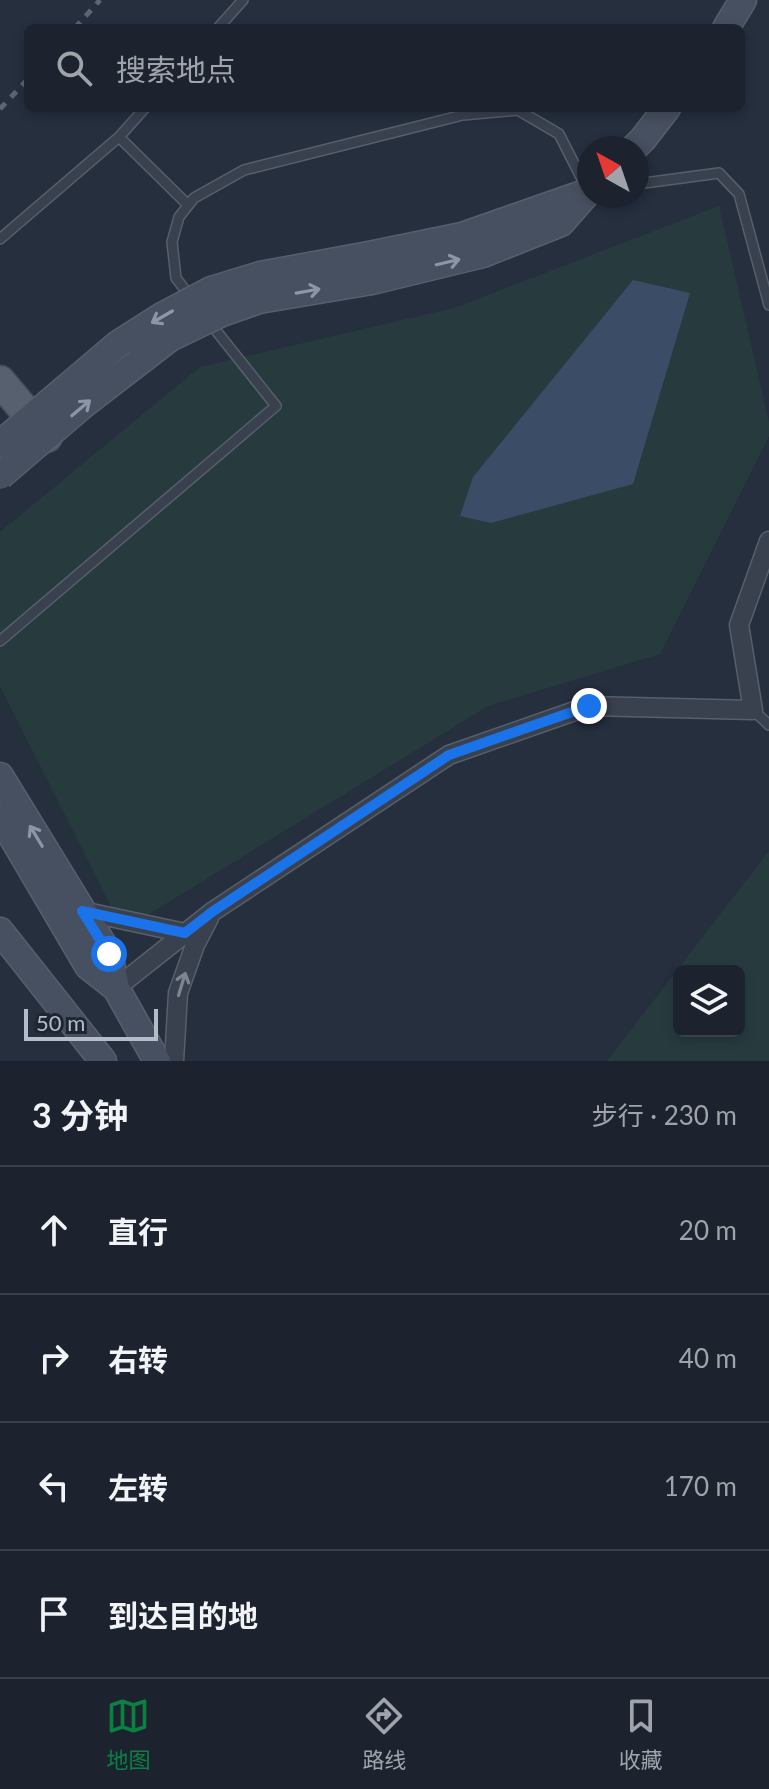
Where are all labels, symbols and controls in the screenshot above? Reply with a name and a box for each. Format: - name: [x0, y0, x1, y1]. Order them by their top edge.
- search box: [24, 24, 745, 112]
- icon: search: [52, 46, 96, 90]
- text: 搜索地点: [116, 51, 236, 87]
- north arrow: [577, 136, 649, 208]
- one-way arrow: [434, 254, 460, 269]
- one-way arrow: [295, 283, 321, 298]
- one-way arrow: [151, 309, 174, 325]
- one-way arrow: [70, 399, 91, 417]
- route end: [571, 688, 607, 724]
- one-way arrow: [28, 825, 44, 847]
- route start: [91, 936, 127, 972]
- map controls: [673, 965, 745, 1037]
- button: layers: [673, 965, 745, 1037]
- one-way arrow: [176, 972, 190, 997]
- scale bar: [24, 1005, 158, 1041]
- text: 50 m: [36, 1009, 85, 1036]
- text: 3 分钟: [32, 1094, 128, 1135]
- text: 步行 · 230 m: [592, 1099, 737, 1131]
- icon: ahead: [32, 1208, 76, 1252]
- text: 直行: [108, 1213, 168, 1249]
- text: 20 m: [679, 1214, 737, 1246]
- icon: right: [32, 1336, 76, 1380]
- text: 右转: [108, 1341, 168, 1377]
- text: 40 m: [679, 1342, 737, 1374]
- icon: left: [32, 1464, 76, 1508]
- text: 左转: [108, 1469, 168, 1505]
- text: 170 m: [664, 1470, 737, 1502]
- icon: arrive: [32, 1592, 76, 1636]
- text: 到达目的地: [108, 1597, 258, 1633]
- tab: 地图: [106, 1694, 150, 1774]
- tab: 路线: [362, 1694, 407, 1774]
- tab: 收藏: [619, 1694, 663, 1774]

